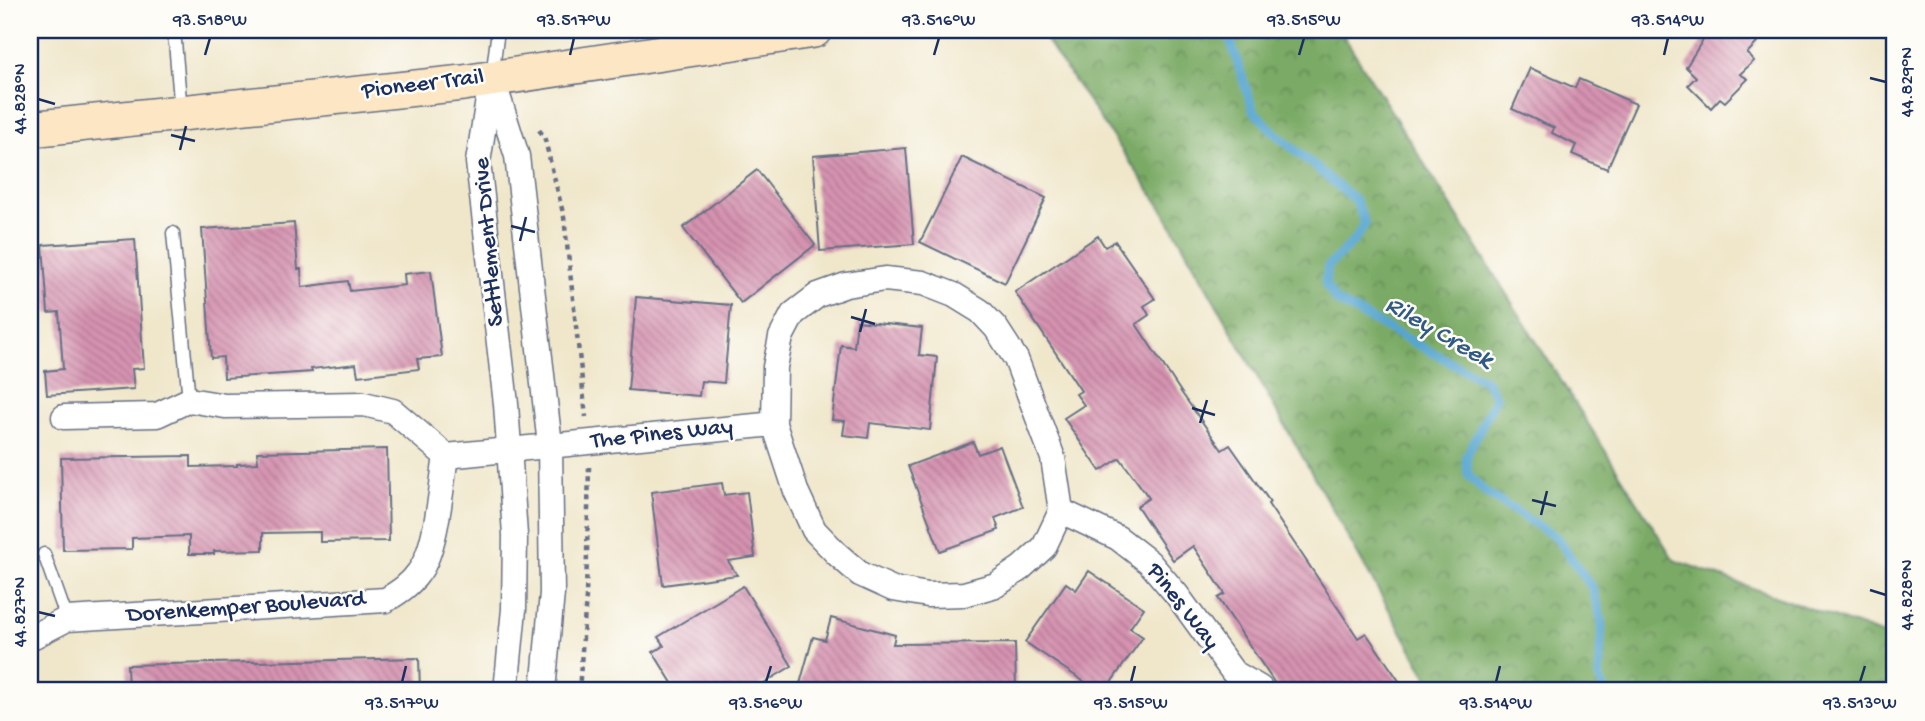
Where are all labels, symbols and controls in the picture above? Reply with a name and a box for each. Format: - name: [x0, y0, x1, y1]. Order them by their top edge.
- text: 93.518°W: [172, 11, 247, 32]
- text: 93.517°W: [536, 11, 611, 32]
- text: 93.516°W: [901, 11, 976, 32]
- text: 93.515°W: [1266, 11, 1341, 32]
- text: 93.514°W: [1631, 11, 1704, 32]
- text: 44.829°N: [1898, 47, 1919, 117]
- text: 44.828°N: [11, 63, 32, 135]
- street label: Pioneer Trail: [359, 63, 486, 107]
- street label: Settlement Drive: [468, 156, 512, 328]
- water label: Riley Creek: [1379, 291, 1499, 378]
- street label: The Pines Way: [588, 413, 735, 457]
- street label: Pines Way: [1138, 557, 1225, 656]
- text: 44.828°N: [1898, 559, 1919, 631]
- text: 44.827°N: [11, 577, 32, 647]
- street label: Dorenkemper Boulevard: [124, 585, 368, 631]
- text: 93.517°W: [364, 694, 439, 715]
- text: 93.516°W: [728, 694, 803, 715]
- text: 93.515°W: [1093, 694, 1168, 715]
- text: 93.514°W: [1459, 694, 1532, 715]
- text: 93.513°W: [1822, 694, 1897, 715]

